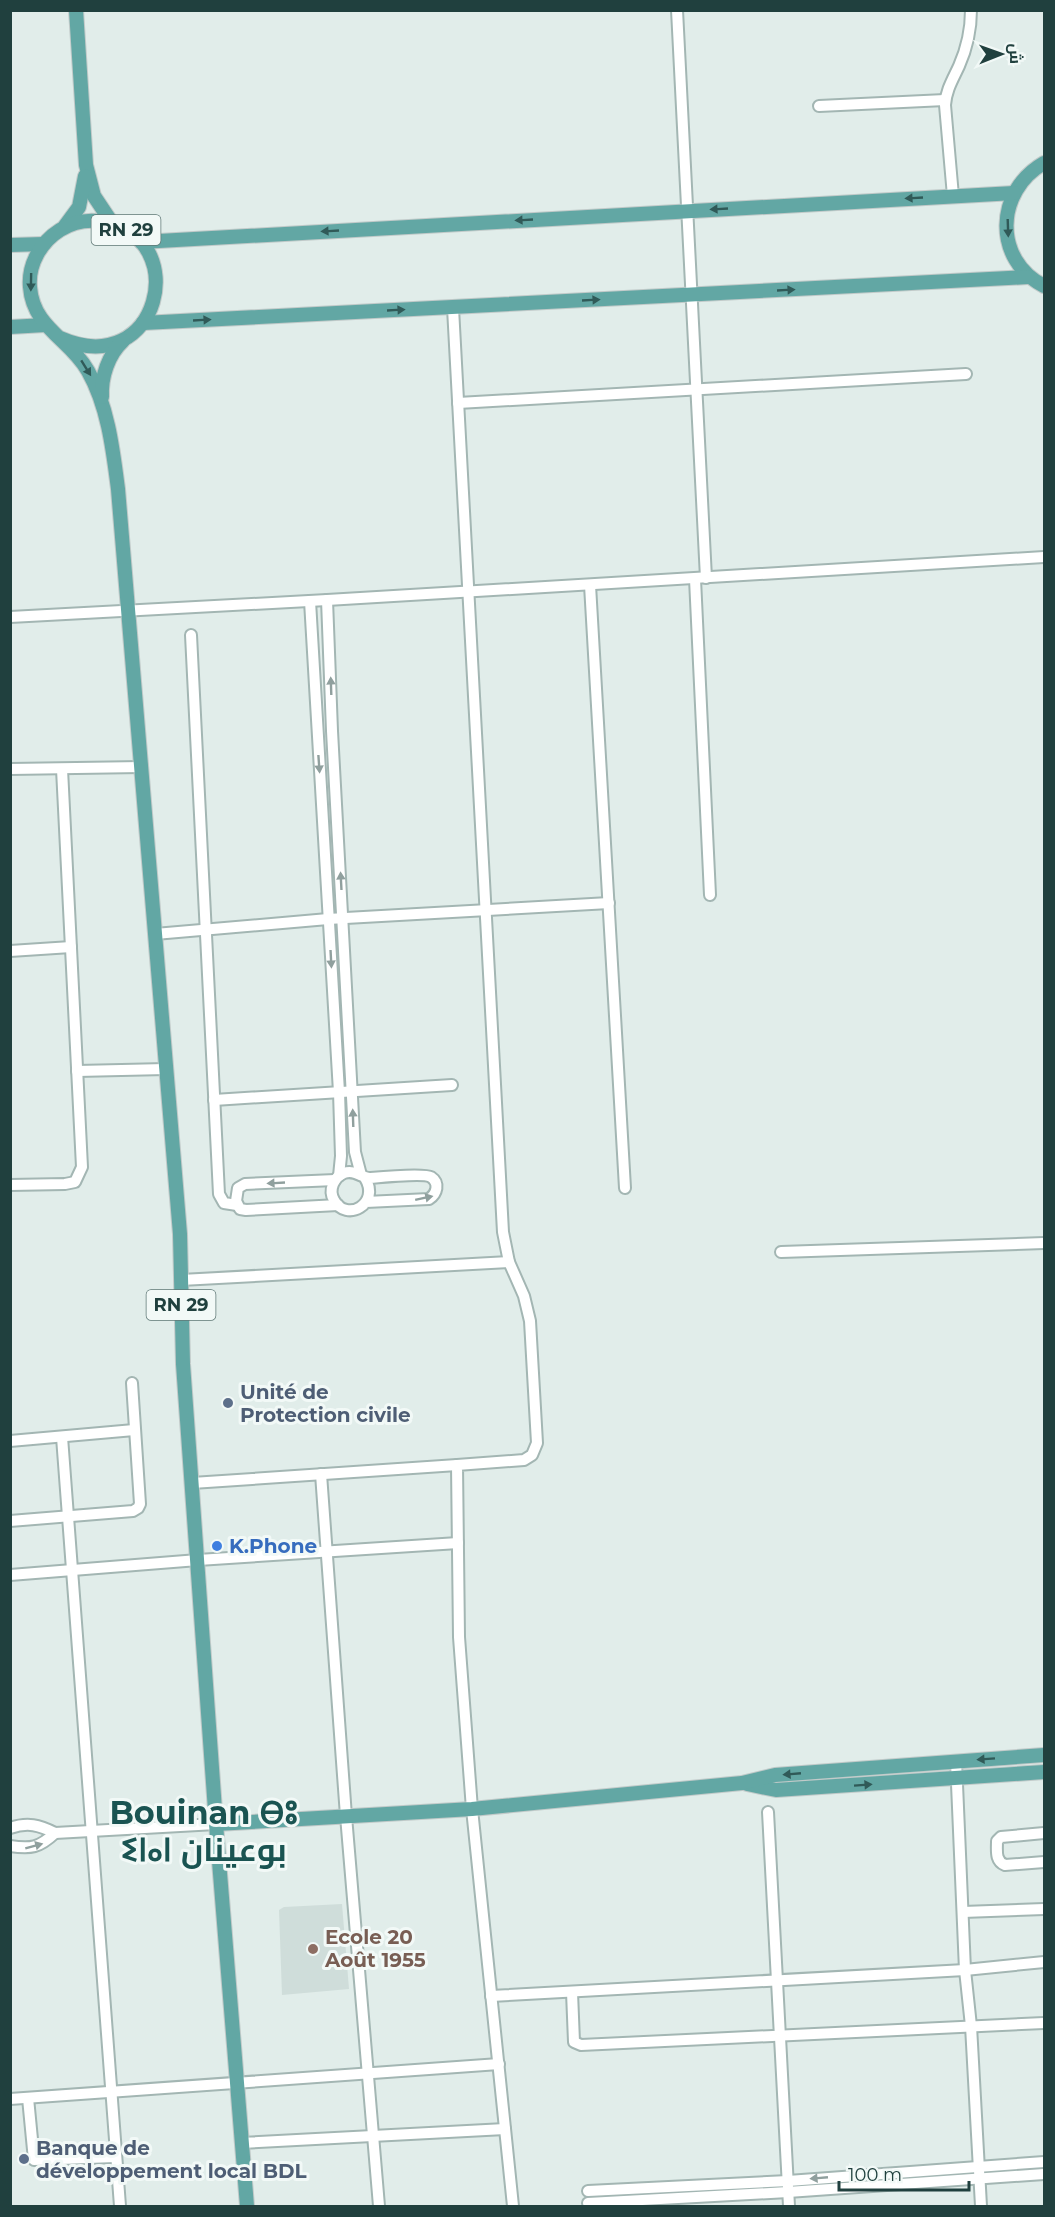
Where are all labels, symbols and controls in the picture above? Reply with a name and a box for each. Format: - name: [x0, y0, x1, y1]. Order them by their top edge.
- north arrow: [971, 24, 1031, 84]
- text: ش: [1006, 43, 1025, 64]
- one-way arrow: [904, 194, 923, 203]
- one-way arrow: [710, 205, 729, 214]
- road number: RN 29: [92, 215, 160, 245]
- one-way arrow: [515, 216, 534, 225]
- one-way arrow: [1003, 218, 1012, 237]
- one-way arrow: [320, 226, 339, 236]
- one-way arrow: [26, 272, 36, 291]
- one-way arrow: [776, 285, 795, 294]
- one-way arrow: [582, 296, 601, 305]
- one-way arrow: [387, 306, 406, 315]
- one-way arrow: [192, 316, 211, 325]
- one-way arrow: [81, 360, 92, 377]
- one-way arrow: [326, 677, 335, 696]
- one-way arrow: [314, 755, 323, 774]
- one-way arrow: [336, 871, 345, 890]
- one-way arrow: [326, 949, 335, 968]
- one-way arrow: [349, 1108, 358, 1127]
- one-way arrow: [267, 1179, 286, 1188]
- one-way arrow: [415, 1193, 434, 1202]
- road number: RN 29: [146, 1290, 216, 1320]
- place label: Unité de Protection civile: [240, 1380, 411, 1427]
- marker: Unité de Protection civile: [221, 1396, 235, 1410]
- place label: K.Phone: [229, 1534, 317, 1558]
- marker: K.Phone: [210, 1539, 224, 1553]
- one-way arrow: [977, 1754, 996, 1764]
- one-way arrow: [782, 1769, 801, 1779]
- one-way arrow: [853, 1780, 872, 1789]
- district label: Bouinan ⴱⵓ ⵉⵏⴰⵏ بوعينان: [109, 1793, 299, 1869]
- one-way arrow: [25, 1840, 44, 1850]
- place label: Ecole 20 Août 1955: [324, 1925, 426, 1972]
- marker: Ecole 20 Août 1955: [306, 1942, 320, 1956]
- place label: Banque de développement local BDL: [36, 2136, 307, 2183]
- marker: Banque de développement local BDL: [17, 2152, 31, 2166]
- scale bar: [839, 2154, 970, 2192]
- text: 100 m: [848, 2164, 902, 2186]
- one-way arrow: [809, 2174, 828, 2183]

